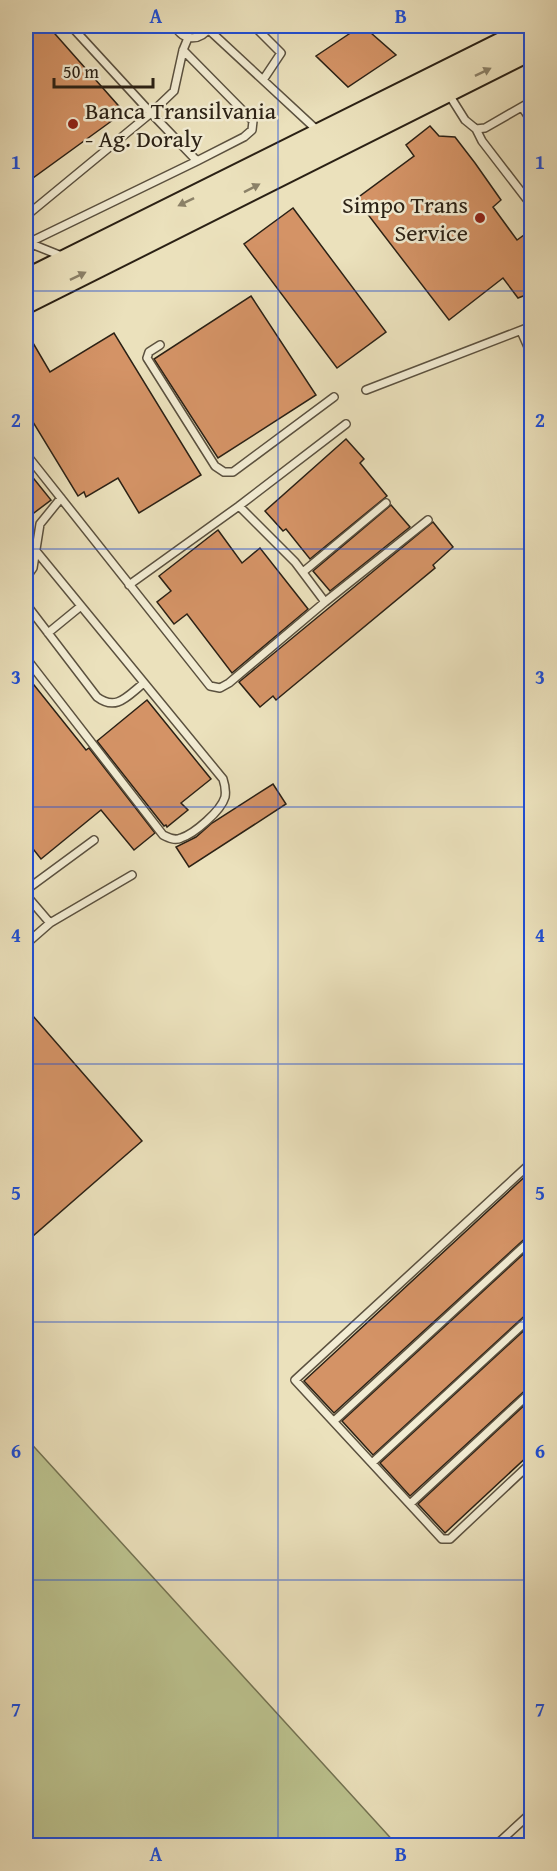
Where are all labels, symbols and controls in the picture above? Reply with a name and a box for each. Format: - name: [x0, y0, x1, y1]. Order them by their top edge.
- text: A: [150, 1, 163, 30]
- text: B: [395, 1, 407, 30]
- scale bar: [54, 51, 153, 89]
- text: 50 m: [63, 58, 99, 85]
- one-way arrow: [474, 68, 491, 77]
- place label: Banca Transilvania - Ag. Doraly: [85, 93, 277, 156]
- marker: Banca Transilvania - Ag. Doraly: [66, 117, 80, 131]
- text: 1: [11, 147, 21, 176]
- text: 1: [535, 147, 545, 176]
- one-way arrow: [244, 183, 261, 193]
- place label: Simpo Trans Service: [342, 187, 468, 250]
- one-way arrow: [177, 197, 194, 207]
- marker: Simpo Trans Service: [473, 211, 487, 225]
- one-way arrow: [70, 272, 87, 281]
- text: 2: [11, 405, 21, 434]
- text: 2: [535, 405, 545, 434]
- text: 3: [11, 662, 21, 691]
- text: 3: [535, 662, 545, 691]
- text: 4: [11, 920, 21, 949]
- text: 4: [535, 920, 545, 949]
- text: 5: [11, 1178, 21, 1207]
- text: 5: [535, 1178, 545, 1207]
- text: 6: [11, 1436, 21, 1465]
- text: 6: [535, 1436, 545, 1465]
- text: 7: [11, 1694, 21, 1723]
- text: 7: [535, 1694, 545, 1723]
- text: A: [150, 1839, 163, 1868]
- text: B: [395, 1839, 407, 1868]

